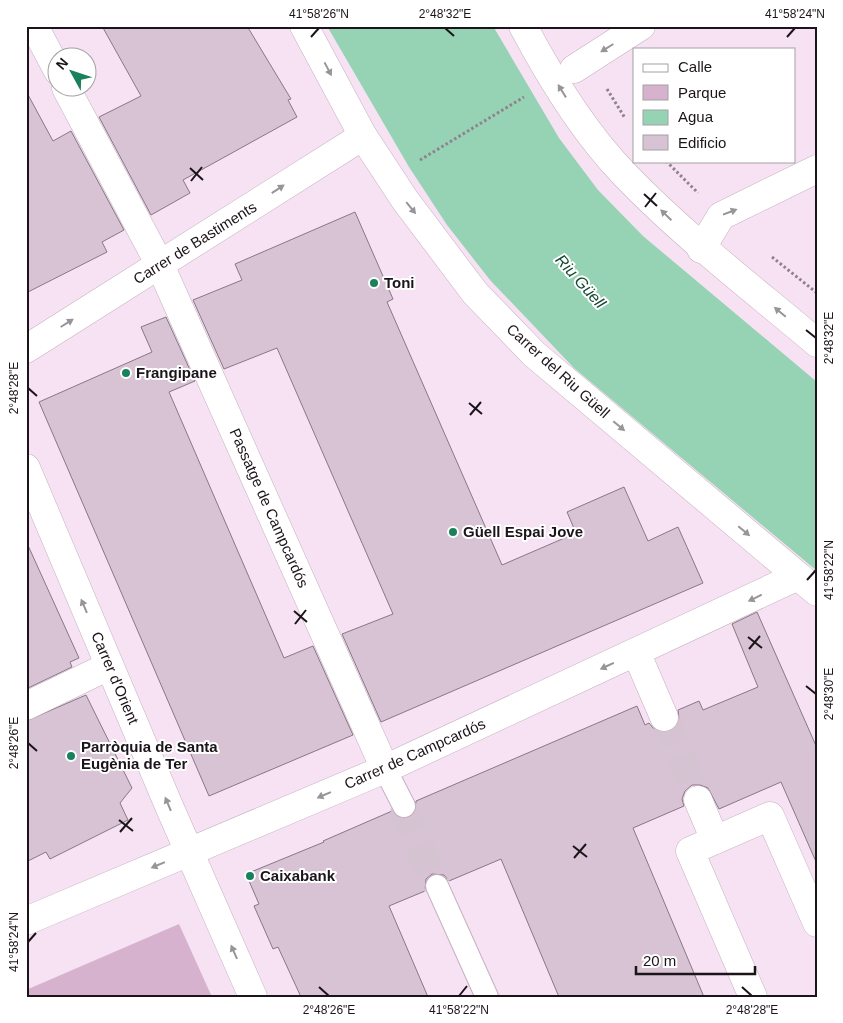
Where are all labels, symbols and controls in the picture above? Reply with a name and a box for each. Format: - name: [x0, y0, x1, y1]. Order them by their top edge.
- text: 41°58'26"N: [289, 7, 349, 21]
- text: 2°48'32"E: [419, 7, 471, 21]
- text: 41°58'24"N: [765, 7, 825, 21]
- one-way arrow: [601, 43, 614, 52]
- north arrow: [48, 48, 98, 98]
- legend: [633, 48, 796, 162]
- text: N: [53, 55, 71, 73]
- text: Calle: [678, 58, 712, 75]
- one-way arrow: [324, 62, 332, 76]
- text: Parque: [678, 84, 726, 101]
- one-way arrow: [558, 85, 567, 98]
- text: Agua: [678, 108, 714, 125]
- text: Edificio: [678, 134, 726, 151]
- one-way arrow: [272, 184, 285, 194]
- street label: Carrer de Bastiments: [130, 198, 259, 287]
- one-way arrow: [406, 201, 417, 214]
- one-way arrow: [723, 208, 738, 216]
- one-way arrow: [661, 209, 673, 221]
- water label: Riu Güell: [552, 251, 609, 312]
- place label: Toni: [384, 274, 415, 291]
- marker: Toni: [368, 277, 380, 289]
- one-way arrow: [773, 306, 786, 317]
- text: 2°48'32"E: [822, 312, 836, 364]
- one-way arrow: [61, 318, 74, 328]
- street label: Carrer del Riu Güell: [503, 320, 613, 421]
- text: 2°48'28"E: [7, 362, 21, 414]
- place label: Frangipane: [136, 364, 217, 381]
- marker: Frangipane: [120, 367, 132, 379]
- one-way arrow: [613, 420, 625, 432]
- street label: Passatge de Campcardós: [227, 425, 312, 590]
- place label: Güell Espai Jove: [463, 523, 583, 540]
- one-way arrow: [737, 525, 750, 536]
- marker: Güell Espai Jove: [447, 526, 459, 538]
- text: 41°58'22"N: [822, 540, 836, 600]
- one-way arrow: [747, 594, 762, 602]
- one-way arrow: [80, 598, 88, 613]
- street label: Carrer d'Orient: [88, 629, 143, 727]
- one-way arrow: [600, 662, 614, 670]
- text: 2°48'30"E: [822, 668, 836, 720]
- street label: Carrer de Campcardós: [342, 715, 488, 792]
- text: 2°48'26"E: [7, 717, 21, 769]
- place label: Parròquia de Santa Eugènia de Ter: [81, 738, 218, 772]
- marker: Parròquia de Santa Eugènia de Ter: [65, 750, 77, 762]
- one-way arrow: [316, 791, 331, 799]
- one-way arrow: [163, 797, 171, 811]
- one-way arrow: [151, 862, 165, 870]
- place label: Caixabank: [260, 867, 336, 884]
- marker: Caixabank: [244, 870, 256, 882]
- text: 41°58'24"N: [7, 912, 21, 972]
- scale bar: [636, 943, 754, 975]
- one-way arrow: [229, 945, 237, 959]
- text: 20 m: [643, 952, 676, 969]
- text: 2°48'26"E: [303, 1003, 355, 1017]
- text: 41°58'22"N: [429, 1003, 489, 1017]
- text: 2°48'28"E: [726, 1003, 778, 1017]

